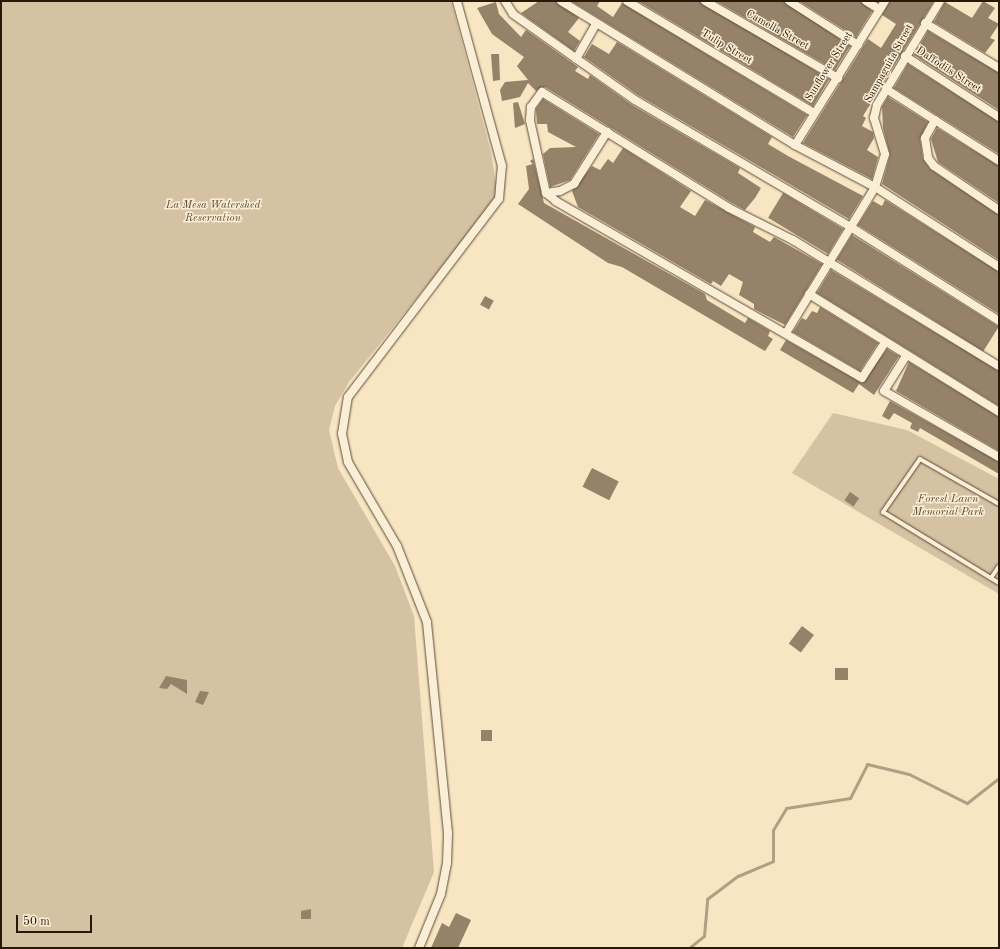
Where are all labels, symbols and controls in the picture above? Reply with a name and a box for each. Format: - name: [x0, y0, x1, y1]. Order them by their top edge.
- street label: Camella Street: [743, 8, 811, 54]
- street label: Sampaguita Street: [863, 22, 917, 106]
- street label: Tulip Street: [698, 28, 754, 68]
- street label: Sunflower Street: [803, 30, 857, 104]
- street label: Daffodils Street: [913, 45, 983, 97]
- park label: La Mesa Watershed Reservation: [166, 200, 260, 226]
- park label: Forest Lawn Memorial Park: [912, 494, 984, 520]
- scale bar: [18, 907, 94, 933]
- text: 50 m: [23, 916, 50, 928]

